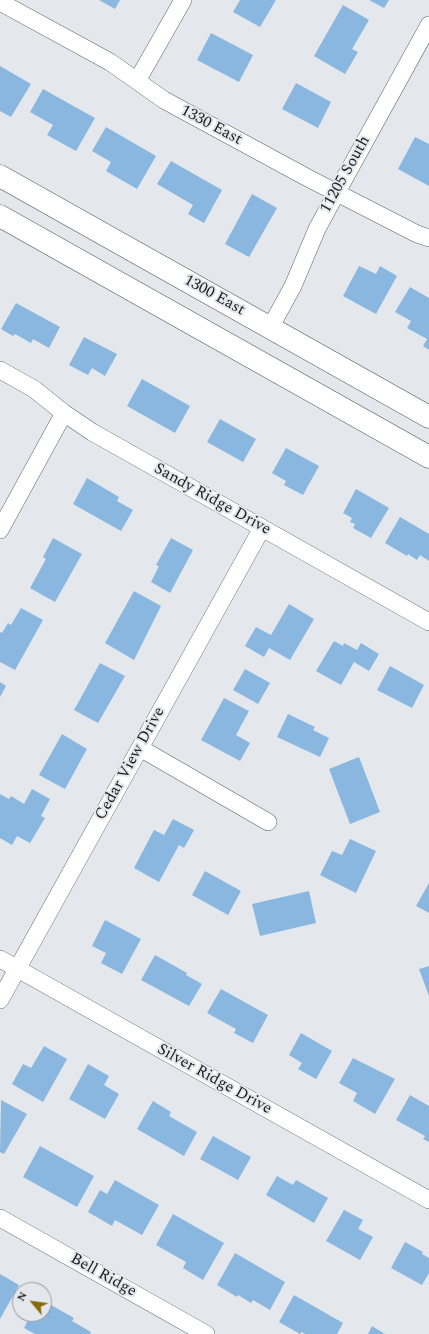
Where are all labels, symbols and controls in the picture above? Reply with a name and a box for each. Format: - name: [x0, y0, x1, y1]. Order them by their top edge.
- street label: 1330 East: [177, 102, 245, 150]
- street label: 11205 South: [317, 133, 375, 217]
- street label: 1300 East: [180, 271, 248, 321]
- street label: Sandy Ridge Drive: [150, 460, 274, 540]
- street label: Cedar View Drive: [92, 704, 170, 824]
- street label: Silver Ridge Drive: [153, 1041, 275, 1119]
- street label: Bell Ridge: [67, 1250, 139, 1302]
- north arrow: [12, 1282, 52, 1322]
- text: N: [12, 1288, 32, 1304]

